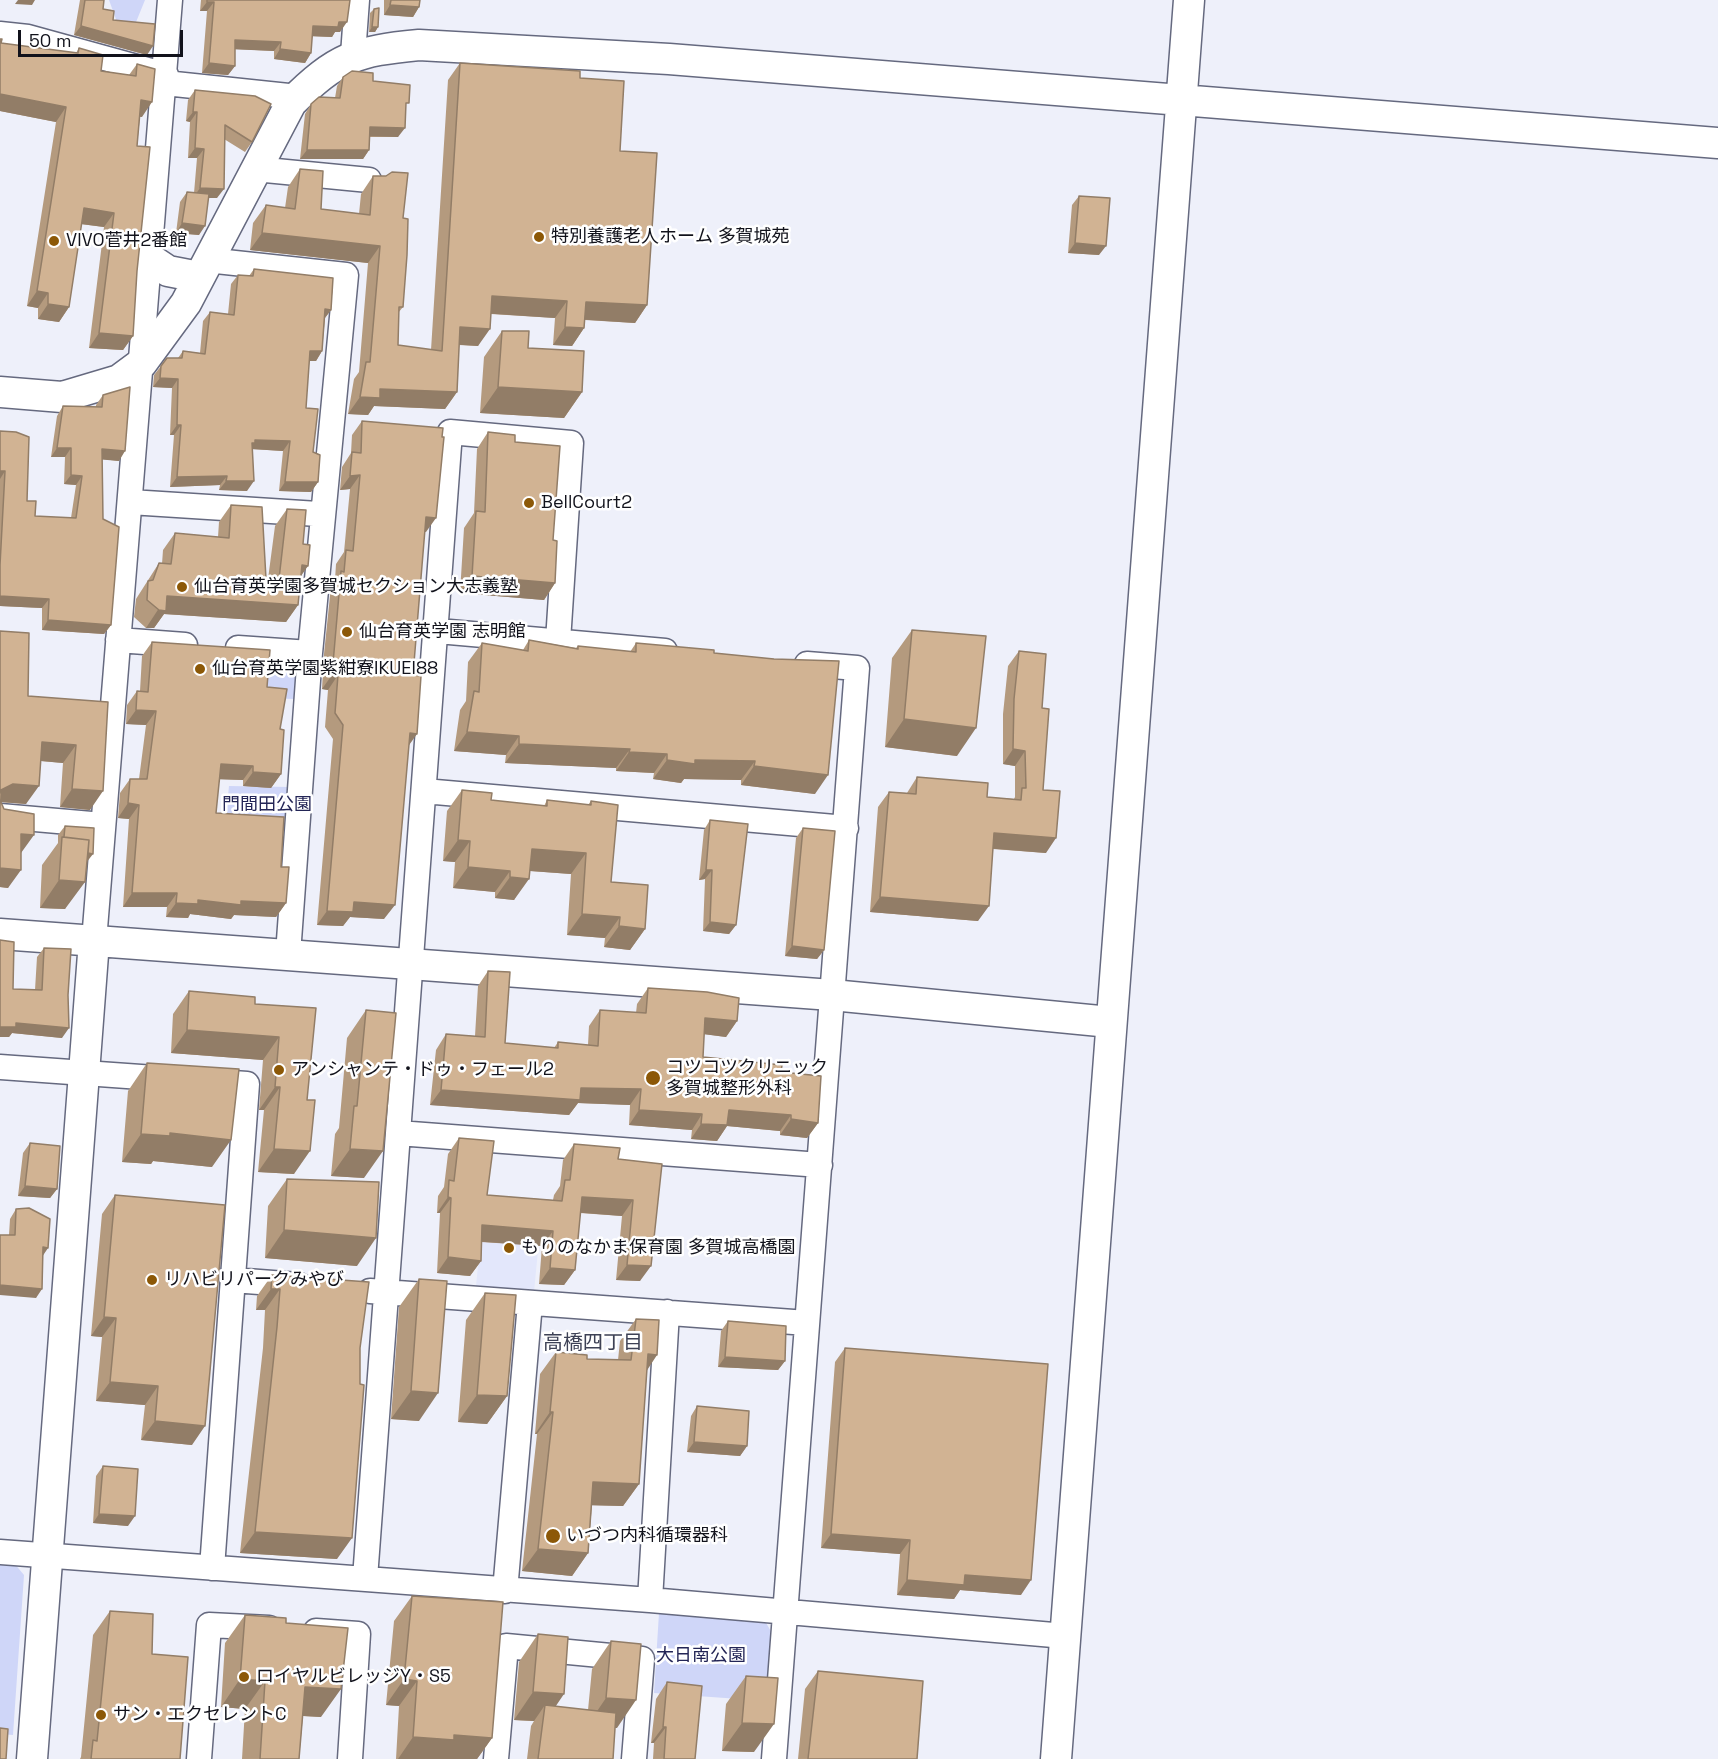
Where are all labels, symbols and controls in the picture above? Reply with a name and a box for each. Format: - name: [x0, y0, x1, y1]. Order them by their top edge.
- scale bar: [21, 18, 186, 56]
- text: 50 m: [29, 29, 71, 52]
- place label: 特別養護老人ホーム 多賀城苑: [551, 226, 790, 248]
- place label: VIVO菅井2番館: [66, 230, 187, 252]
- marker: 特別養護老人ホーム 多賀城苑: [532, 230, 546, 244]
- marker: VIVO菅井2番館: [47, 234, 61, 248]
- place label: BellCourt2: [541, 492, 632, 514]
- marker: BellCourt2: [522, 496, 536, 510]
- place label: 仙台育英学園多賀城セクション大志義塾: [194, 576, 518, 598]
- marker: 仙台育英学園多賀城セクション大志義塾: [175, 580, 189, 594]
- place label: 仙台育英学園 志明館: [359, 621, 526, 643]
- marker: 仙台育英学園 志明館: [340, 625, 354, 639]
- place label: 仙台育英学園紫紺寮IKUEI88: [212, 658, 438, 680]
- marker: 仙台育英学園紫紺寮IKUEI88: [193, 662, 207, 676]
- park label: 門間田公園: [222, 794, 312, 816]
- place label: コツコツクリニック 多賀城整形外科: [666, 1057, 828, 1100]
- place label: アンシャンテ・ドゥ・フェール2: [291, 1059, 554, 1081]
- marker: アンシャンテ・ドゥ・フェール2: [272, 1063, 286, 1077]
- marker: コツコツクリニック 多賀城整形外科: [644, 1069, 662, 1087]
- place label: もりのなかま保育園 多賀城高橋園: [521, 1237, 796, 1259]
- marker: もりのなかま保育園 多賀城高橋園: [502, 1241, 516, 1255]
- place label: リハビリパークみやび: [164, 1269, 344, 1291]
- marker: リハビリパークみやび: [145, 1273, 159, 1287]
- district label: 高橋四丁目: [543, 1332, 643, 1356]
- place label: いづつ内科循環器科: [566, 1525, 728, 1547]
- marker: いづつ内科循環器科: [544, 1527, 562, 1545]
- park label: 大日南公園: [656, 1645, 746, 1667]
- place label: ロイヤルビレッジY・S5: [256, 1666, 451, 1688]
- marker: ロイヤルビレッジY・S5: [237, 1670, 251, 1684]
- place label: サン・エクセレントC: [113, 1704, 287, 1726]
- marker: サン・エクセレントC: [94, 1708, 108, 1722]

